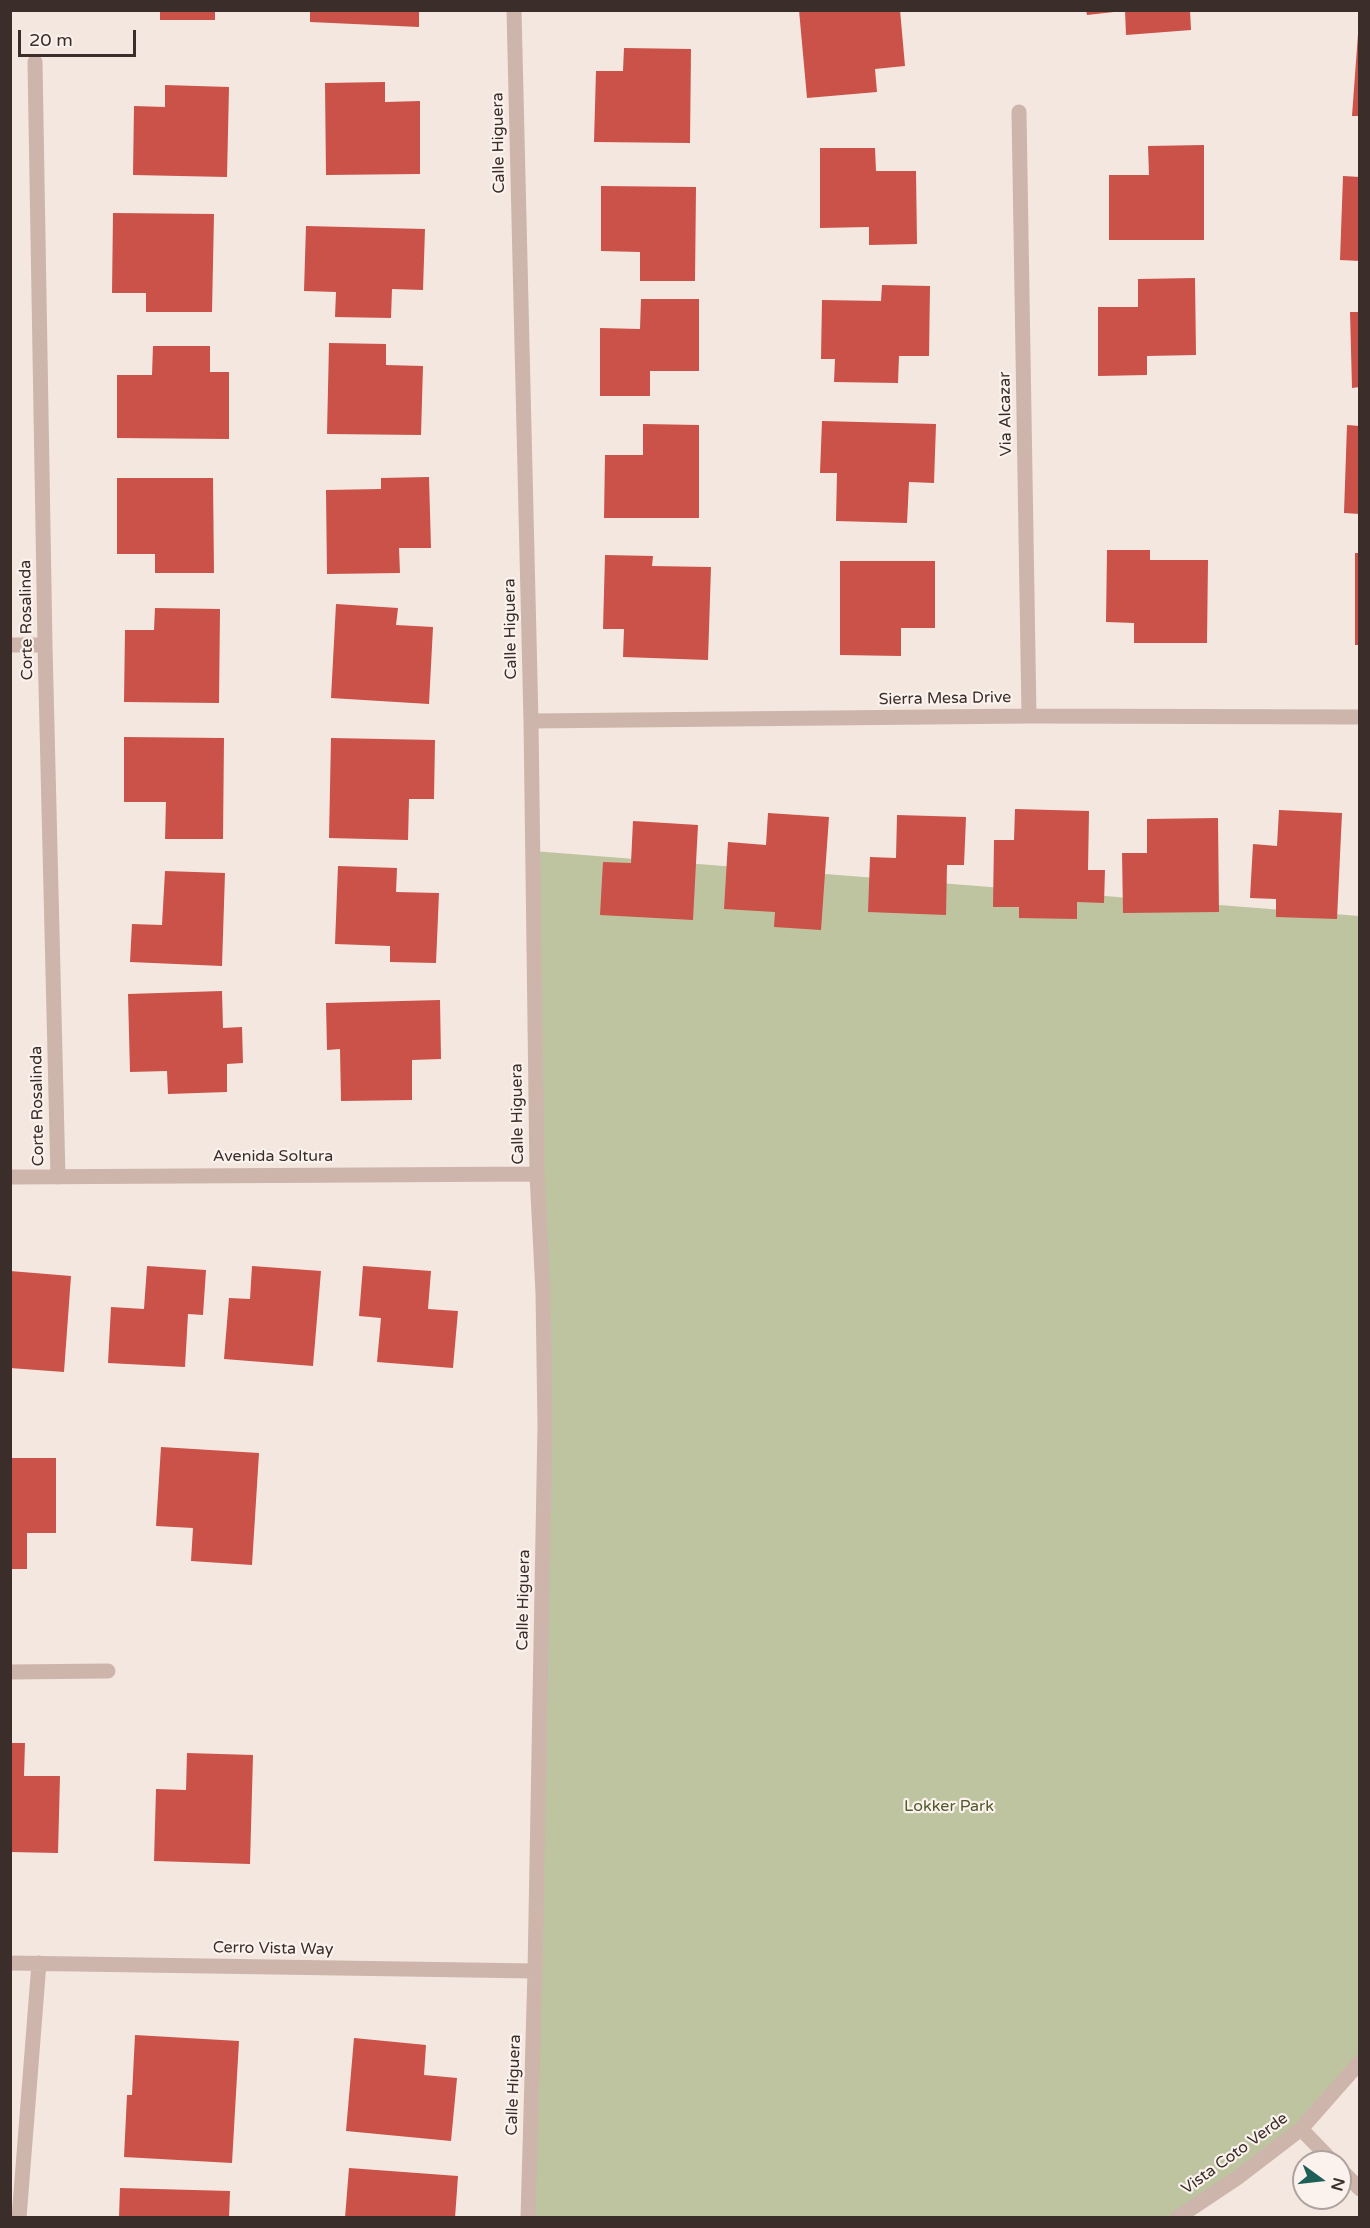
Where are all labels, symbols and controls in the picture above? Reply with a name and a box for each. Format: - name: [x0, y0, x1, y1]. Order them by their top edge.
- scale bar: [21, 18, 140, 56]
- text: 20 m: [29, 29, 73, 51]
- street label: Calle Higuera: [489, 92, 509, 194]
- street label: Via Alcazar: [996, 372, 1016, 456]
- street label: Corte Rosalinda: [16, 560, 38, 680]
- street label: Calle Higuera: [501, 578, 521, 680]
- street label: Sierra Mesa Drive: [878, 688, 1012, 710]
- street label: Corte Rosalinda: [27, 1046, 49, 1166]
- street label: Calle Higuera: [508, 1063, 528, 1165]
- street label: Avenida Soltura: [213, 1147, 333, 1167]
- street label: Calle Higuera: [514, 1549, 534, 1651]
- park label: Lokker Park: [904, 1797, 994, 1817]
- street label: Cerro Vista Way: [213, 1938, 333, 1960]
- street label: Calle Higuera: [503, 2034, 525, 2136]
- street label: Vista Coto Verde: [1178, 2109, 1292, 2199]
- north arrow: [1292, 2150, 1352, 2210]
- text: N: [1326, 2175, 1349, 2193]

